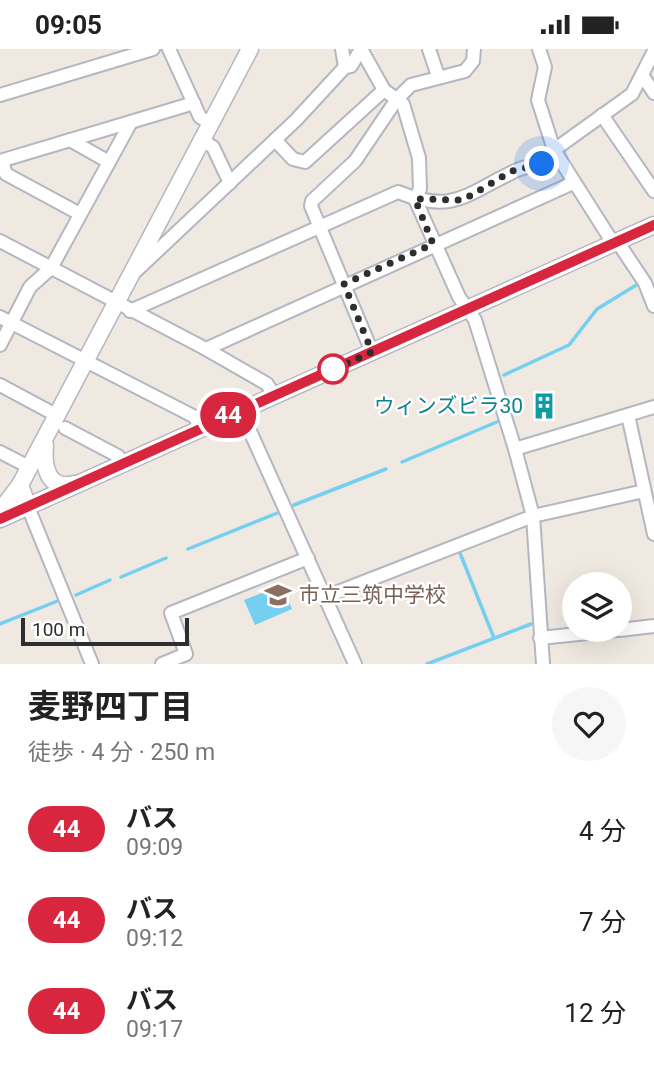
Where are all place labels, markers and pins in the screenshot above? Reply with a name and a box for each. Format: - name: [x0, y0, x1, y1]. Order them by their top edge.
- unlabelled marker: [318, 354, 348, 384]
- building icon: ウィンズビラ30: [529, 391, 559, 421]
- place label: ウィンズビラ30: [374, 394, 523, 418]
- school or university icon: 市立三筑中学校: [263, 580, 293, 610]
- place label: 市立三筑中学校: [299, 583, 446, 607]

